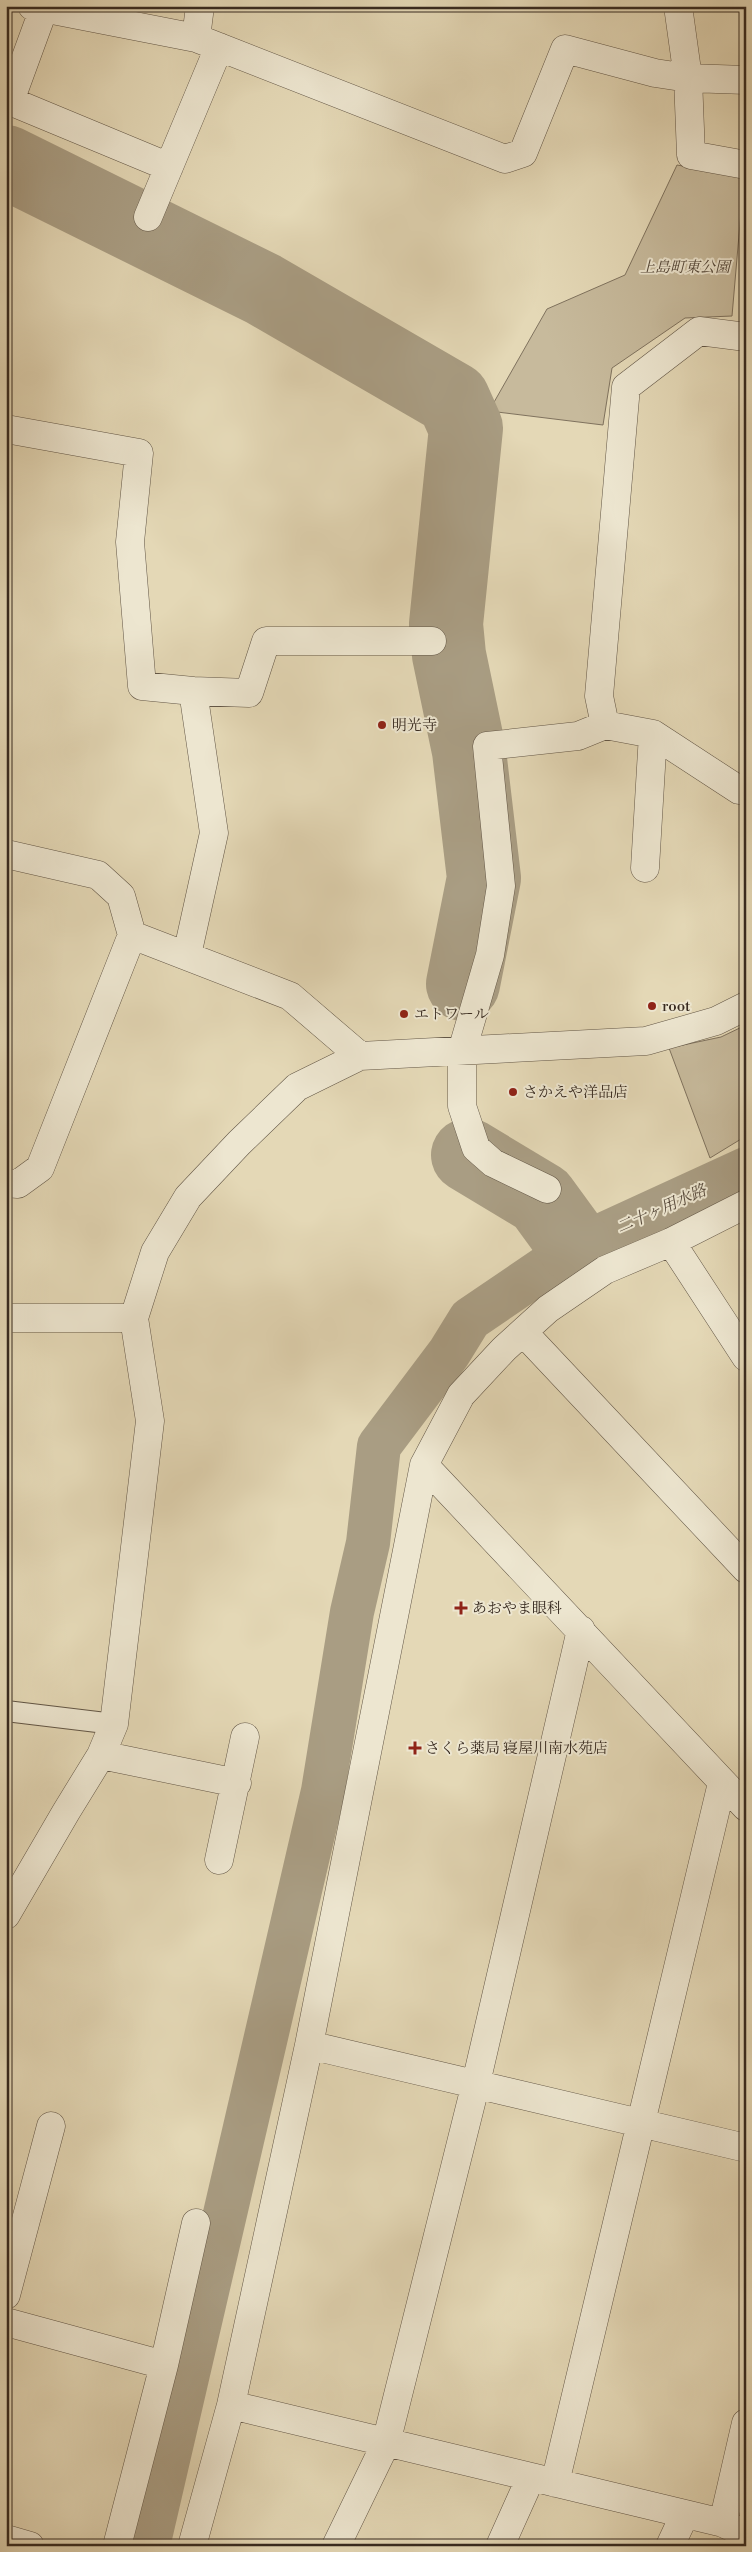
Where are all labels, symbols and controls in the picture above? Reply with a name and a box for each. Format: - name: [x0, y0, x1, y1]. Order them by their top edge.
- park label: 上島町東公園: [640, 258, 733, 277]
- place label: 明光寺: [392, 716, 437, 735]
- marker: 明光寺: [376, 719, 388, 731]
- place label: root: [662, 997, 691, 1016]
- marker: root: [646, 1000, 658, 1012]
- place label: エトワール: [414, 1005, 489, 1024]
- marker: エトワール: [398, 1008, 410, 1020]
- place label: さかえや洋品店: [523, 1083, 628, 1102]
- marker: さかえや洋品店: [507, 1086, 519, 1098]
- water label: 二十ヶ用水路: [613, 1180, 710, 1238]
- place label: あおやま眼科: [472, 1599, 562, 1618]
- marker: あおやま眼科: [454, 1601, 468, 1615]
- place label: さくら薬局 寝屋川南水苑店: [425, 1739, 608, 1758]
- marker: さくら薬局 寝屋川南水苑店: [409, 1742, 421, 1754]

